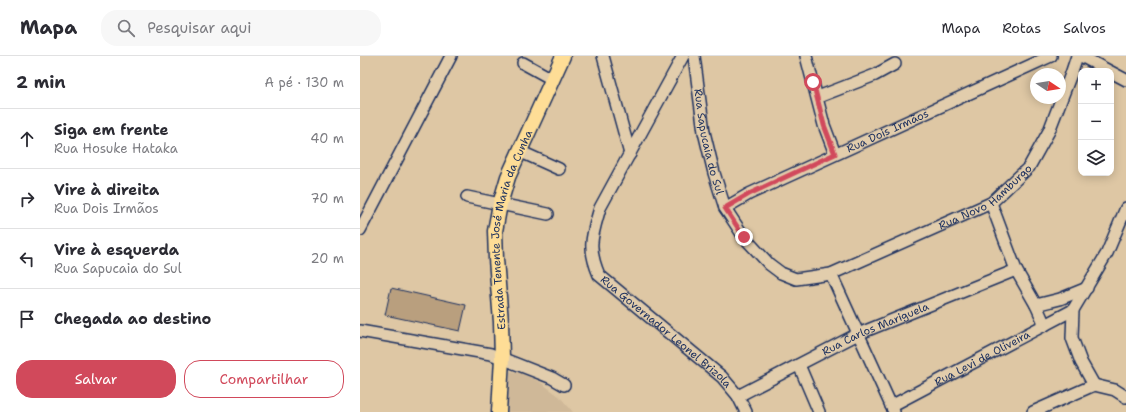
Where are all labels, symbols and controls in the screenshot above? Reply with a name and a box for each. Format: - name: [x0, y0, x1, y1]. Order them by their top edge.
- search box: [101, 10, 381, 46]
- text: Mapa: [20, 15, 77, 40]
- icon: search: [115, 17, 137, 39]
- text: Pesquisar aqui: [147, 18, 251, 38]
- text: Mapa: [941, 19, 980, 37]
- text: Rotas: [1002, 19, 1041, 37]
- text: Salvos: [1063, 19, 1106, 37]
- north arrow: [1030, 68, 1066, 104]
- map controls: [1078, 68, 1114, 176]
- button: +: [1078, 68, 1114, 104]
- text: 2 min: [16, 71, 66, 93]
- route start: [804, 73, 822, 91]
- text: A pé · 130 m: [265, 74, 344, 91]
- street label: Rua Sapucaia do Sul: [691, 88, 728, 197]
- button: −: [1078, 104, 1114, 140]
- street label: Rua Dois Irmãos: [844, 105, 931, 156]
- text: Siga em frente: [54, 120, 169, 140]
- street label: Estrada Tenente José Maria da Cunha: [487, 127, 536, 330]
- icon: ahead: [16, 128, 38, 150]
- text: 40 m: [310, 130, 344, 147]
- text: Rua Hosuke Hataka: [54, 140, 178, 157]
- button: layers: [1078, 140, 1114, 176]
- street label: Rua Novo Hamburgo: [936, 160, 1035, 233]
- text: Vire à direita: [54, 180, 159, 200]
- icon: right: [16, 188, 38, 210]
- text: 70 m: [310, 190, 344, 207]
- text: Rua Dois Irmãos: [54, 200, 159, 217]
- route end: [735, 228, 753, 246]
- text: Vire à esquerda: [54, 240, 179, 260]
- icon: left: [16, 248, 38, 270]
- text: 20 m: [311, 250, 344, 267]
- text: Rua Sapucaia do Sul: [54, 260, 182, 277]
- street label: Rua Governador Leonel Brizola: [597, 272, 735, 391]
- street label: Rua Carlos Mariguela: [819, 299, 931, 359]
- icon: arrive: [16, 308, 38, 330]
- text: Chegada ao destino: [54, 309, 211, 329]
- street label: Rua Levi de Oliveira: [932, 326, 1033, 389]
- button: Salvar: [16, 360, 176, 398]
- button: Compartilhar: [184, 360, 344, 398]

